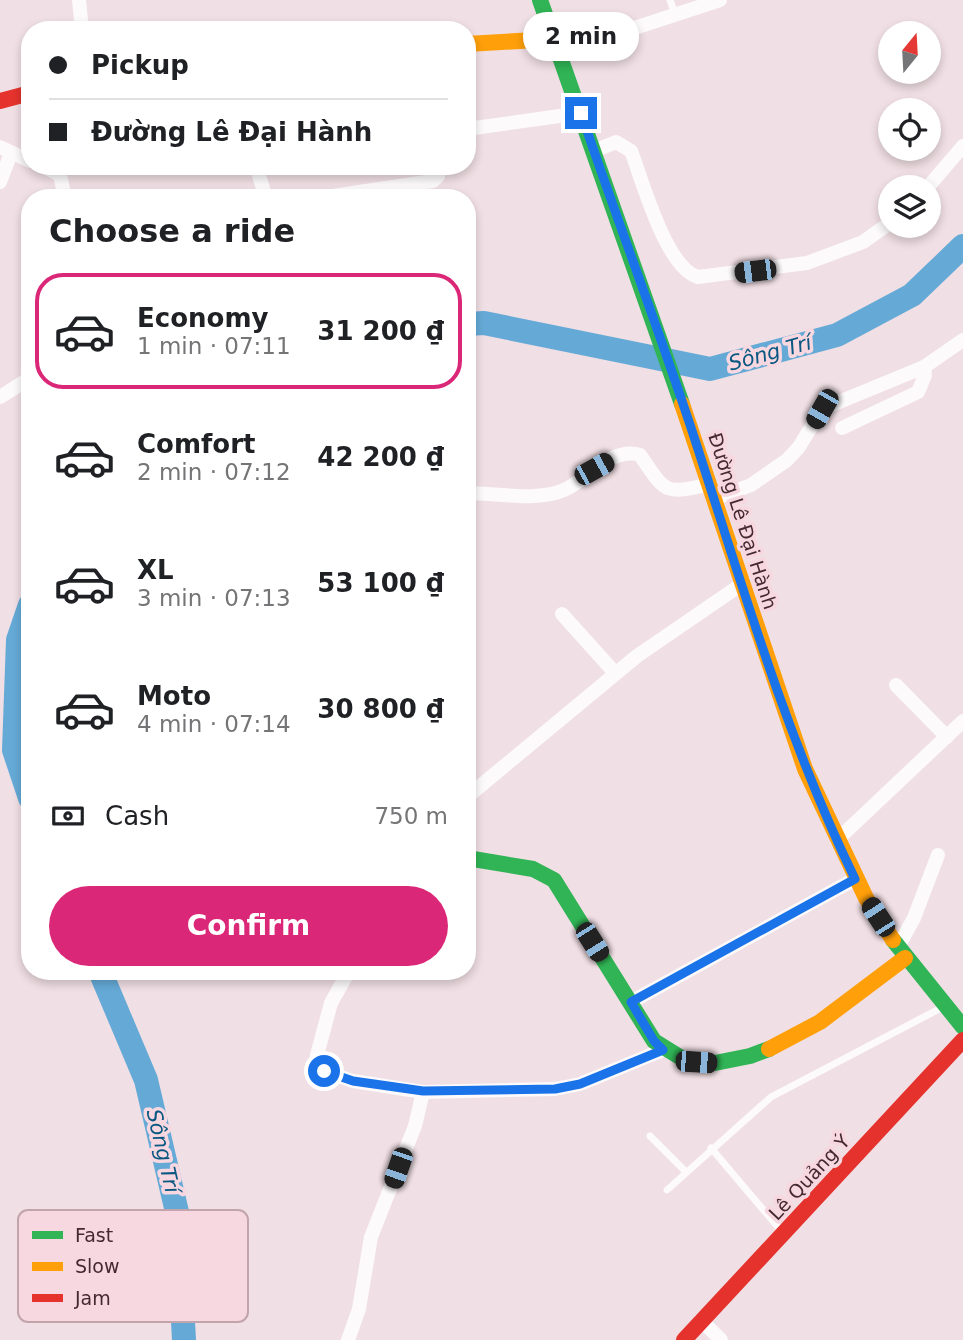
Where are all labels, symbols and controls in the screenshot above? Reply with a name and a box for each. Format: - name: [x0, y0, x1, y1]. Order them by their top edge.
- callout: 2 min: [523, 11, 639, 60]
- north arrow: [878, 21, 942, 84]
- map controls: [878, 21, 941, 238]
- text: 2 min: [545, 23, 617, 49]
- text: Pickup: [91, 50, 189, 80]
- route end: [565, 97, 597, 129]
- button: locate: [878, 98, 941, 161]
- text: Đường Lê Đại Hành: [91, 117, 372, 147]
- button: layers: [878, 175, 941, 238]
- text: Choose a ride: [49, 212, 295, 250]
- car: [733, 258, 778, 284]
- icon: car: [53, 300, 116, 363]
- text: Economy: [137, 303, 268, 333]
- text: 31 200 ₫: [317, 316, 444, 346]
- water label: Sông Trí: [726, 330, 817, 376]
- text: 1 min · 07:11: [137, 333, 291, 359]
- car: [803, 386, 842, 432]
- icon: car: [53, 426, 116, 489]
- text: Comfort: [137, 429, 255, 459]
- street label: Đường Lê Đại Hành: [704, 430, 782, 612]
- text: 42 200 ₫: [317, 442, 444, 472]
- car: [571, 450, 618, 488]
- text: 2 min · 07:12: [137, 459, 291, 485]
- icon: car: [53, 552, 116, 615]
- text: XL: [137, 555, 174, 585]
- text: 53 100 ₫: [317, 568, 444, 598]
- text: 3 min · 07:13: [137, 585, 291, 611]
- icon: car: [53, 678, 116, 741]
- text: Moto: [137, 681, 211, 711]
- text: 30 800 ₫: [317, 694, 444, 724]
- text: 4 min · 07:14: [137, 711, 291, 737]
- icon: cash: [49, 797, 87, 835]
- text: Cash: [105, 801, 169, 831]
- text: 750 m: [374, 803, 448, 829]
- button: Confirm: [49, 886, 448, 966]
- car: [858, 894, 899, 940]
- car: [572, 919, 613, 965]
- car: [675, 1050, 718, 1074]
- route start: [308, 1055, 340, 1087]
- water label: Sông Trí: [142, 1107, 185, 1198]
- street label: Lê Quảng Ý: [764, 1130, 854, 1224]
- car: [382, 1145, 415, 1191]
- legend: [18, 1210, 248, 1322]
- text: Fast: [75, 1224, 113, 1246]
- text: Slow: [75, 1255, 120, 1277]
- text: Jam: [74, 1287, 111, 1309]

